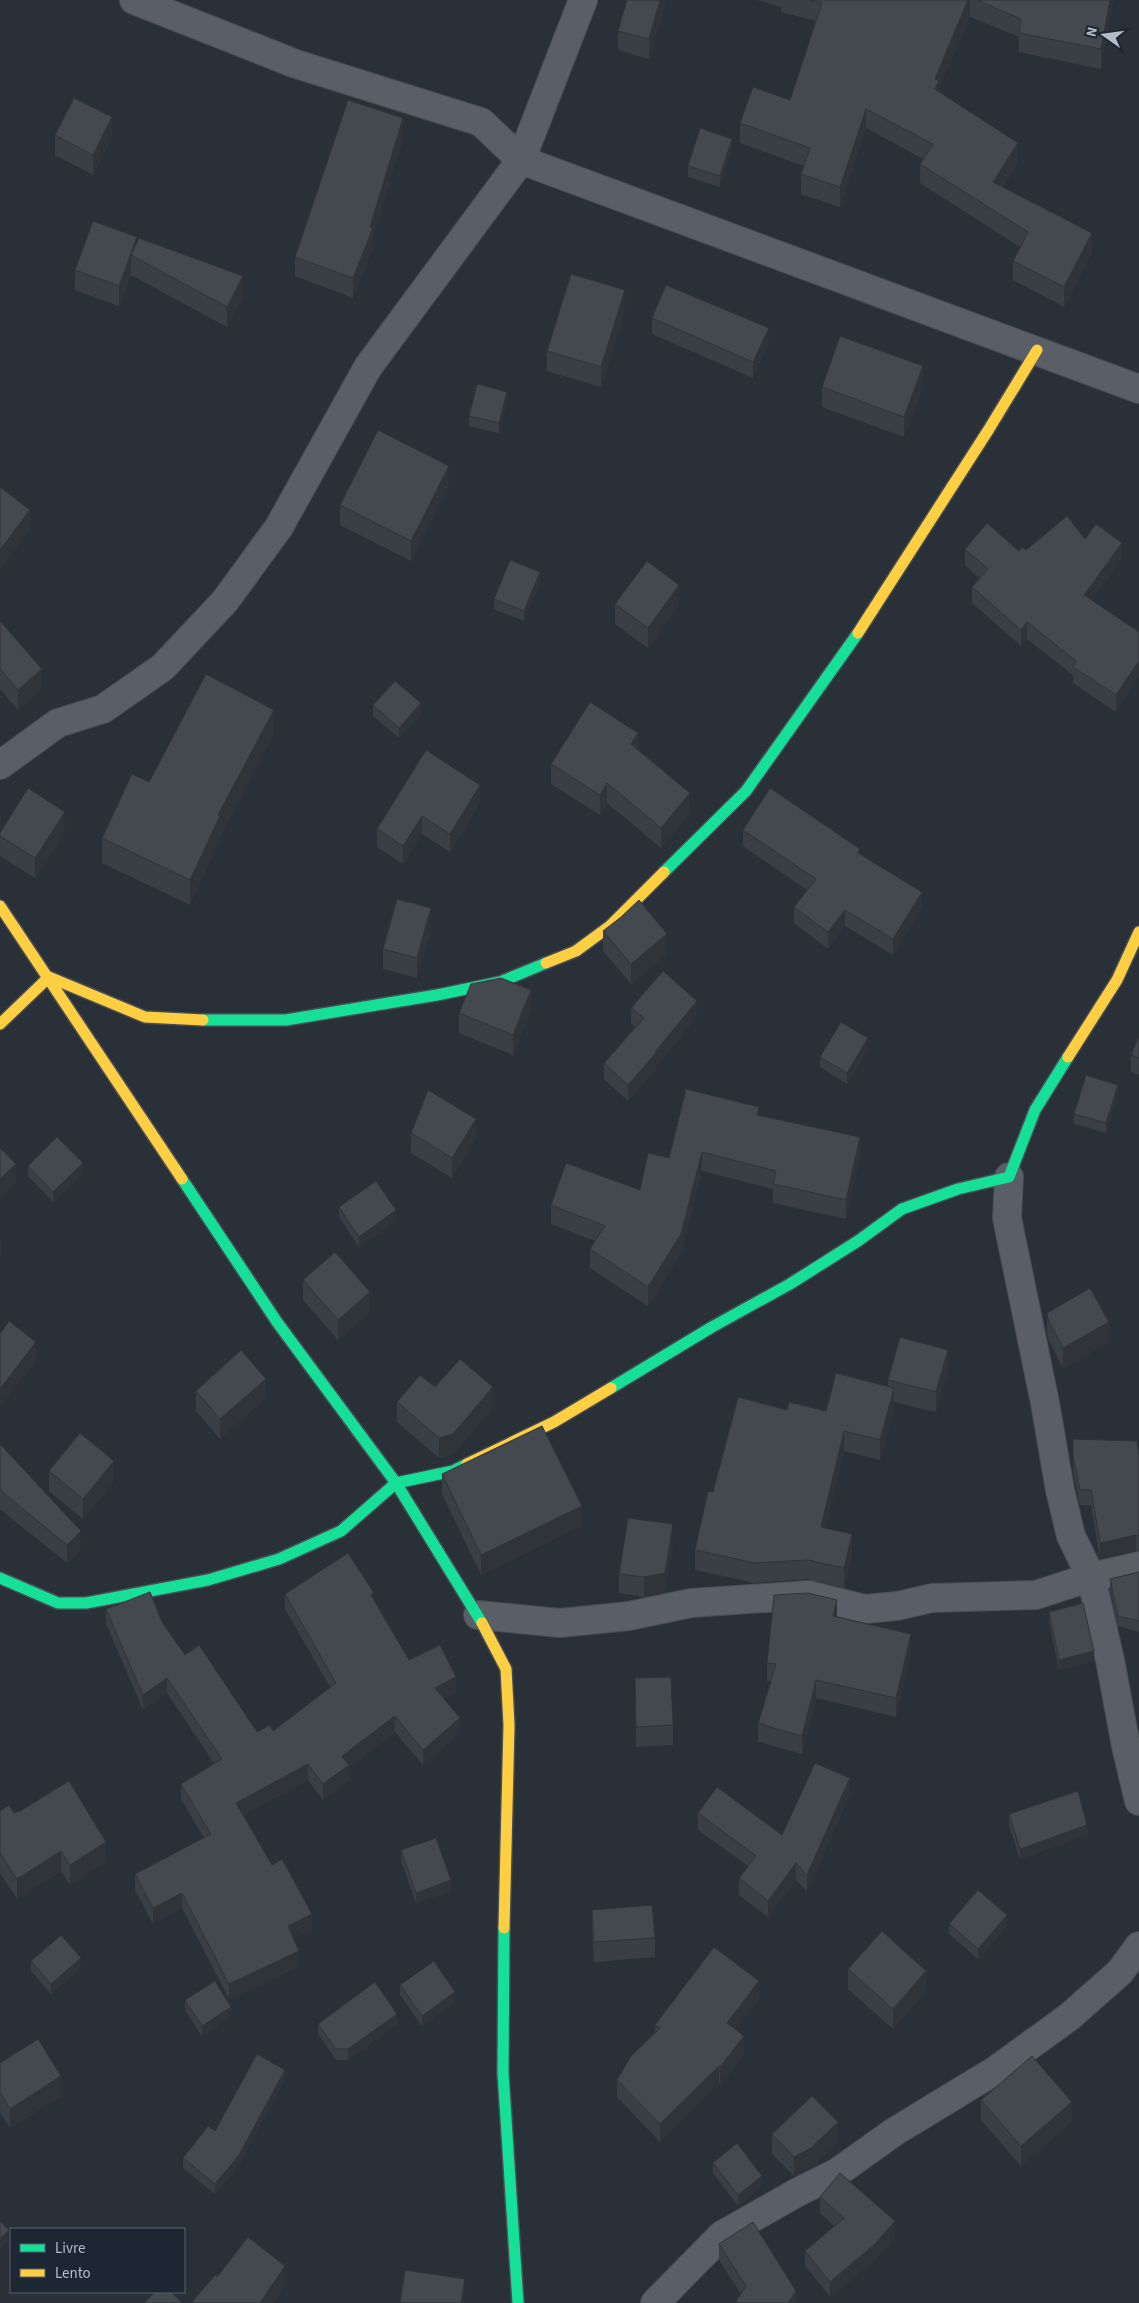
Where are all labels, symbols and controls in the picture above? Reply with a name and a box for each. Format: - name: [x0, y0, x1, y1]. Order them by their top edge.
- north arrow: [1079, 10, 1129, 60]
- text: N: [1082, 25, 1103, 39]
- legend: [10, 2228, 185, 2293]
- text: Livre: [55, 2238, 85, 2259]
- text: Lento: [55, 2263, 91, 2284]

